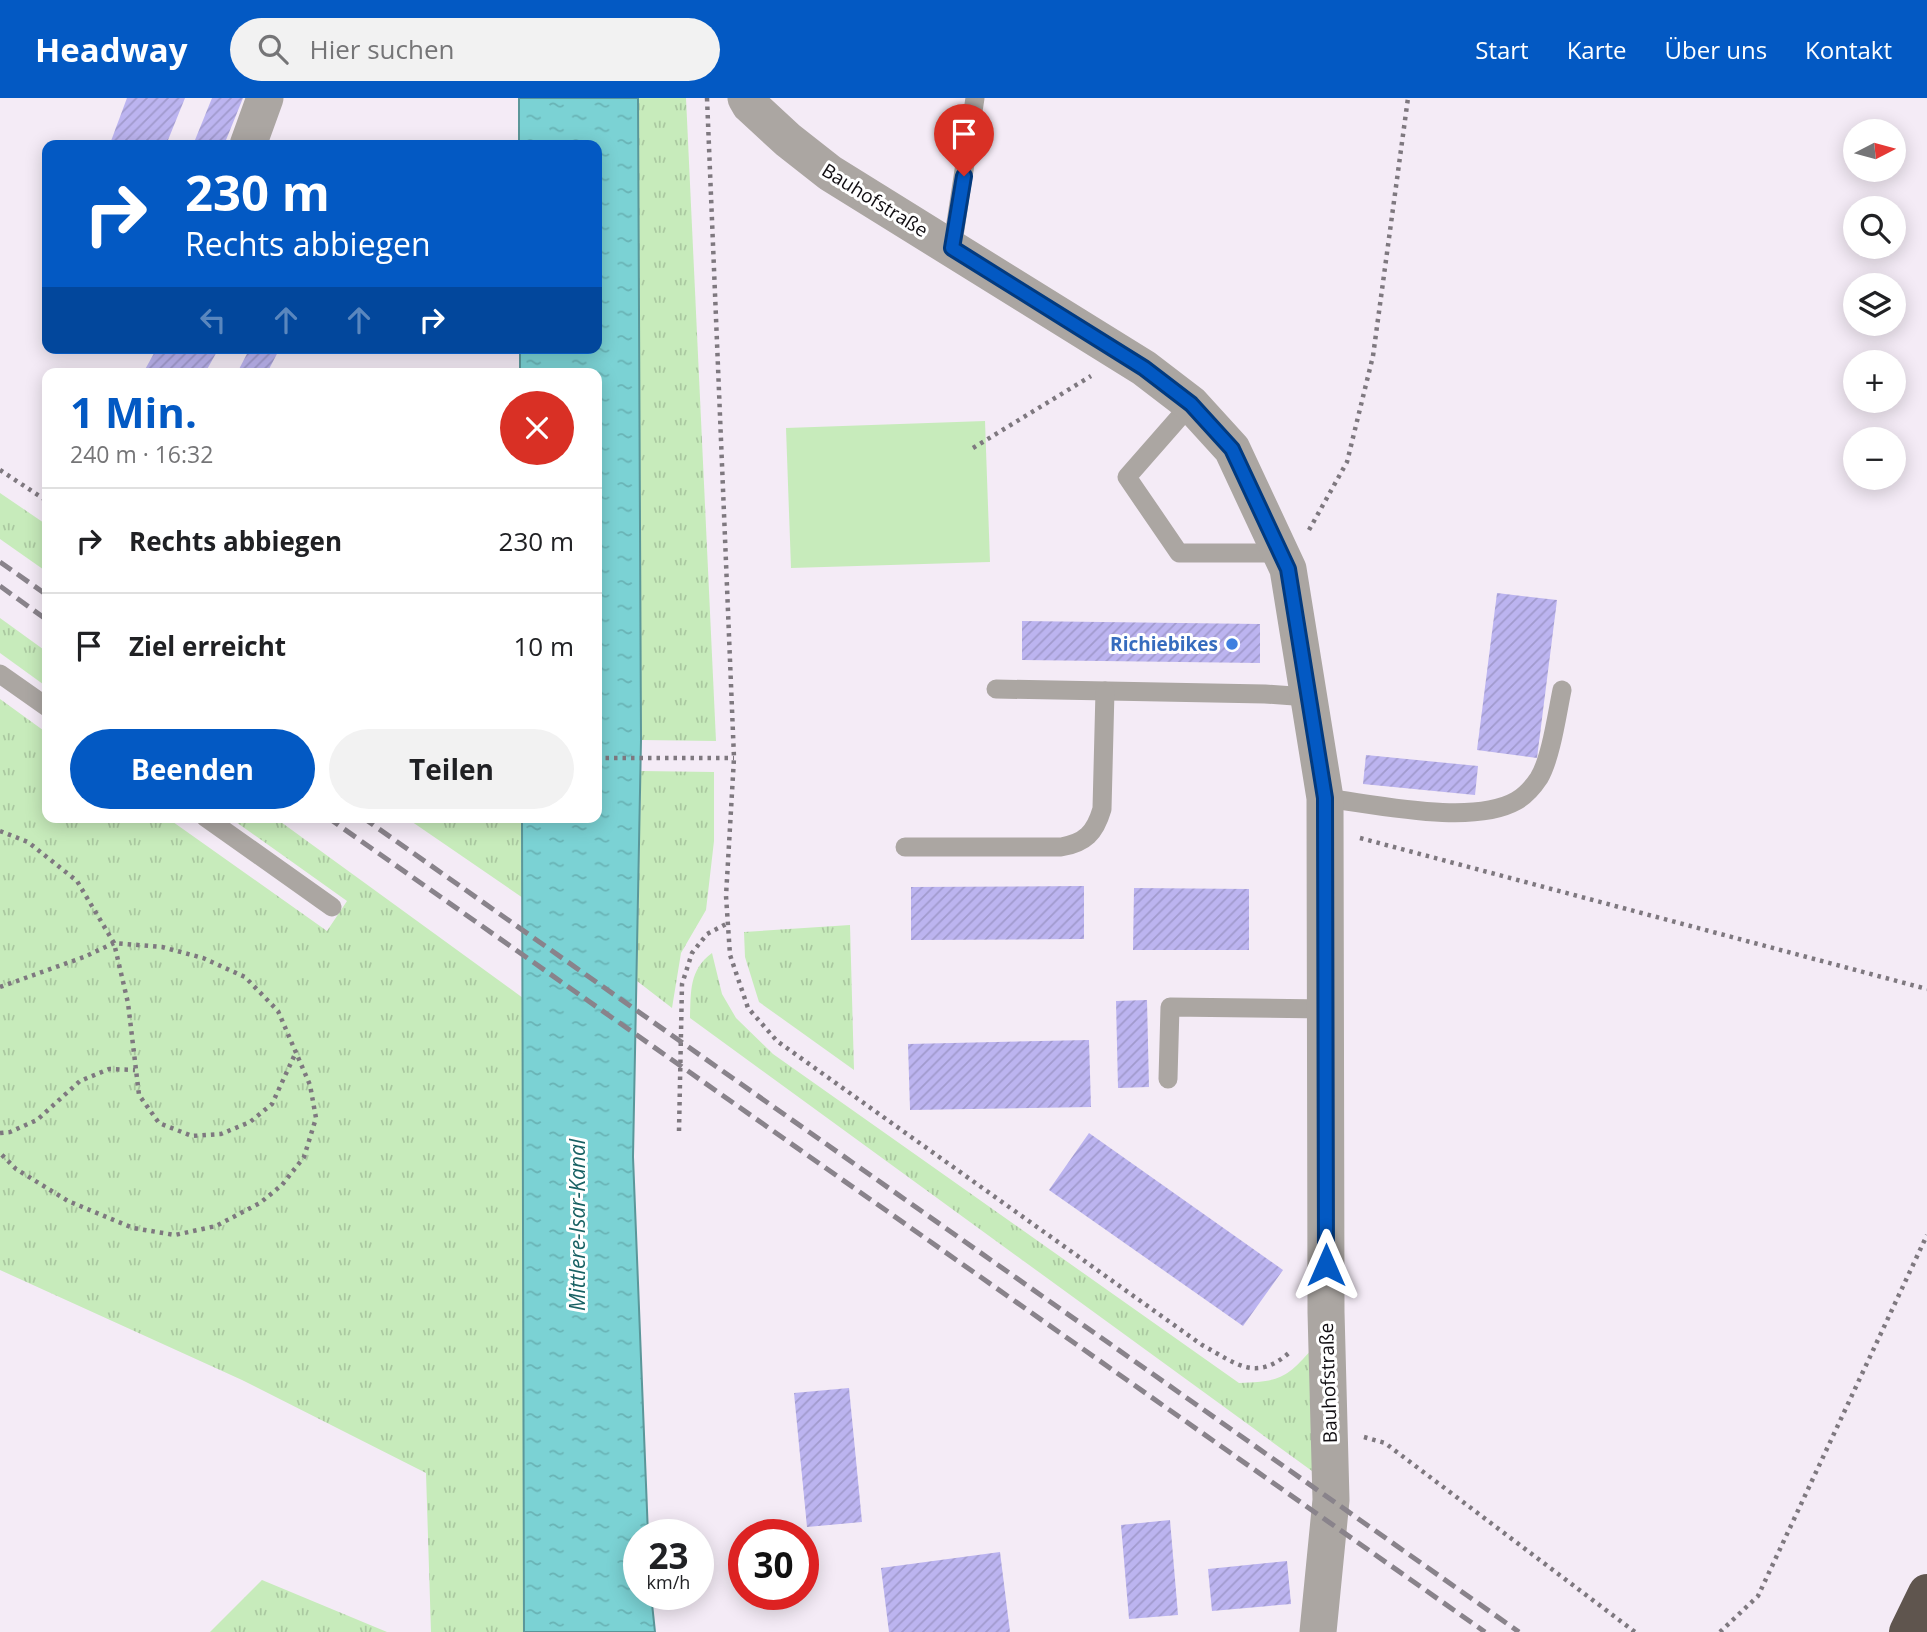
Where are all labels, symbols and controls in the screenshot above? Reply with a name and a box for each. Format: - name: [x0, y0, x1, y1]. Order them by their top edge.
- search box: [230, 18, 720, 81]
- text: Headway: [35, 27, 188, 72]
- icon: search: [254, 30, 292, 68]
- text: Hier suchen: [310, 31, 455, 67]
- text: Start: [1475, 33, 1529, 66]
- text: Karte: [1567, 33, 1627, 66]
- text: Über uns: [1665, 33, 1767, 66]
- text: Kontakt: [1805, 33, 1892, 66]
- pin: [934, 104, 994, 176]
- icon: arrive: [945, 115, 983, 153]
- north arrow: [1843, 119, 1906, 182]
- map controls: [1843, 119, 1906, 490]
- street label: Bauhofstraße: [817, 157, 933, 243]
- text: 230 m: [185, 159, 330, 225]
- icon: right: [70, 168, 161, 259]
- button: search: [1843, 196, 1906, 259]
- text: Rechts abbiegen: [185, 222, 431, 265]
- button: layers: [1843, 273, 1906, 336]
- icon: left: [194, 301, 232, 339]
- icon: ahead: [267, 301, 305, 339]
- icon: ahead: [340, 301, 378, 339]
- icon: right: [413, 301, 451, 339]
- button: +: [1843, 350, 1906, 413]
- text: 1 Min.: [70, 383, 197, 440]
- button: close: [500, 391, 574, 465]
- button: −: [1843, 427, 1906, 490]
- text: 240 m · 16:32: [70, 438, 213, 470]
- icon: right: [70, 522, 108, 560]
- text: Rechts abbiegen: [129, 523, 342, 559]
- text: 230 m: [499, 523, 574, 559]
- icon: arrive: [70, 627, 108, 665]
- text: Ziel erreicht: [129, 628, 286, 664]
- text: 10 m: [513, 628, 574, 664]
- place label: Richiebikes: [1110, 631, 1218, 657]
- marker: Richiebikes: [1224, 636, 1240, 652]
- button: Beenden: [70, 729, 315, 809]
- button: Teilen: [329, 729, 574, 809]
- water label: Mittlere-Isar-Kanal: [563, 1138, 591, 1311]
- position arrow: [1289, 1228, 1363, 1302]
- street label: Bauhofstraße: [1313, 1322, 1343, 1444]
- speed limit sign: 30: [728, 1519, 819, 1610]
- text: 23: [648, 1532, 689, 1579]
- text: km/h: [647, 1570, 690, 1594]

